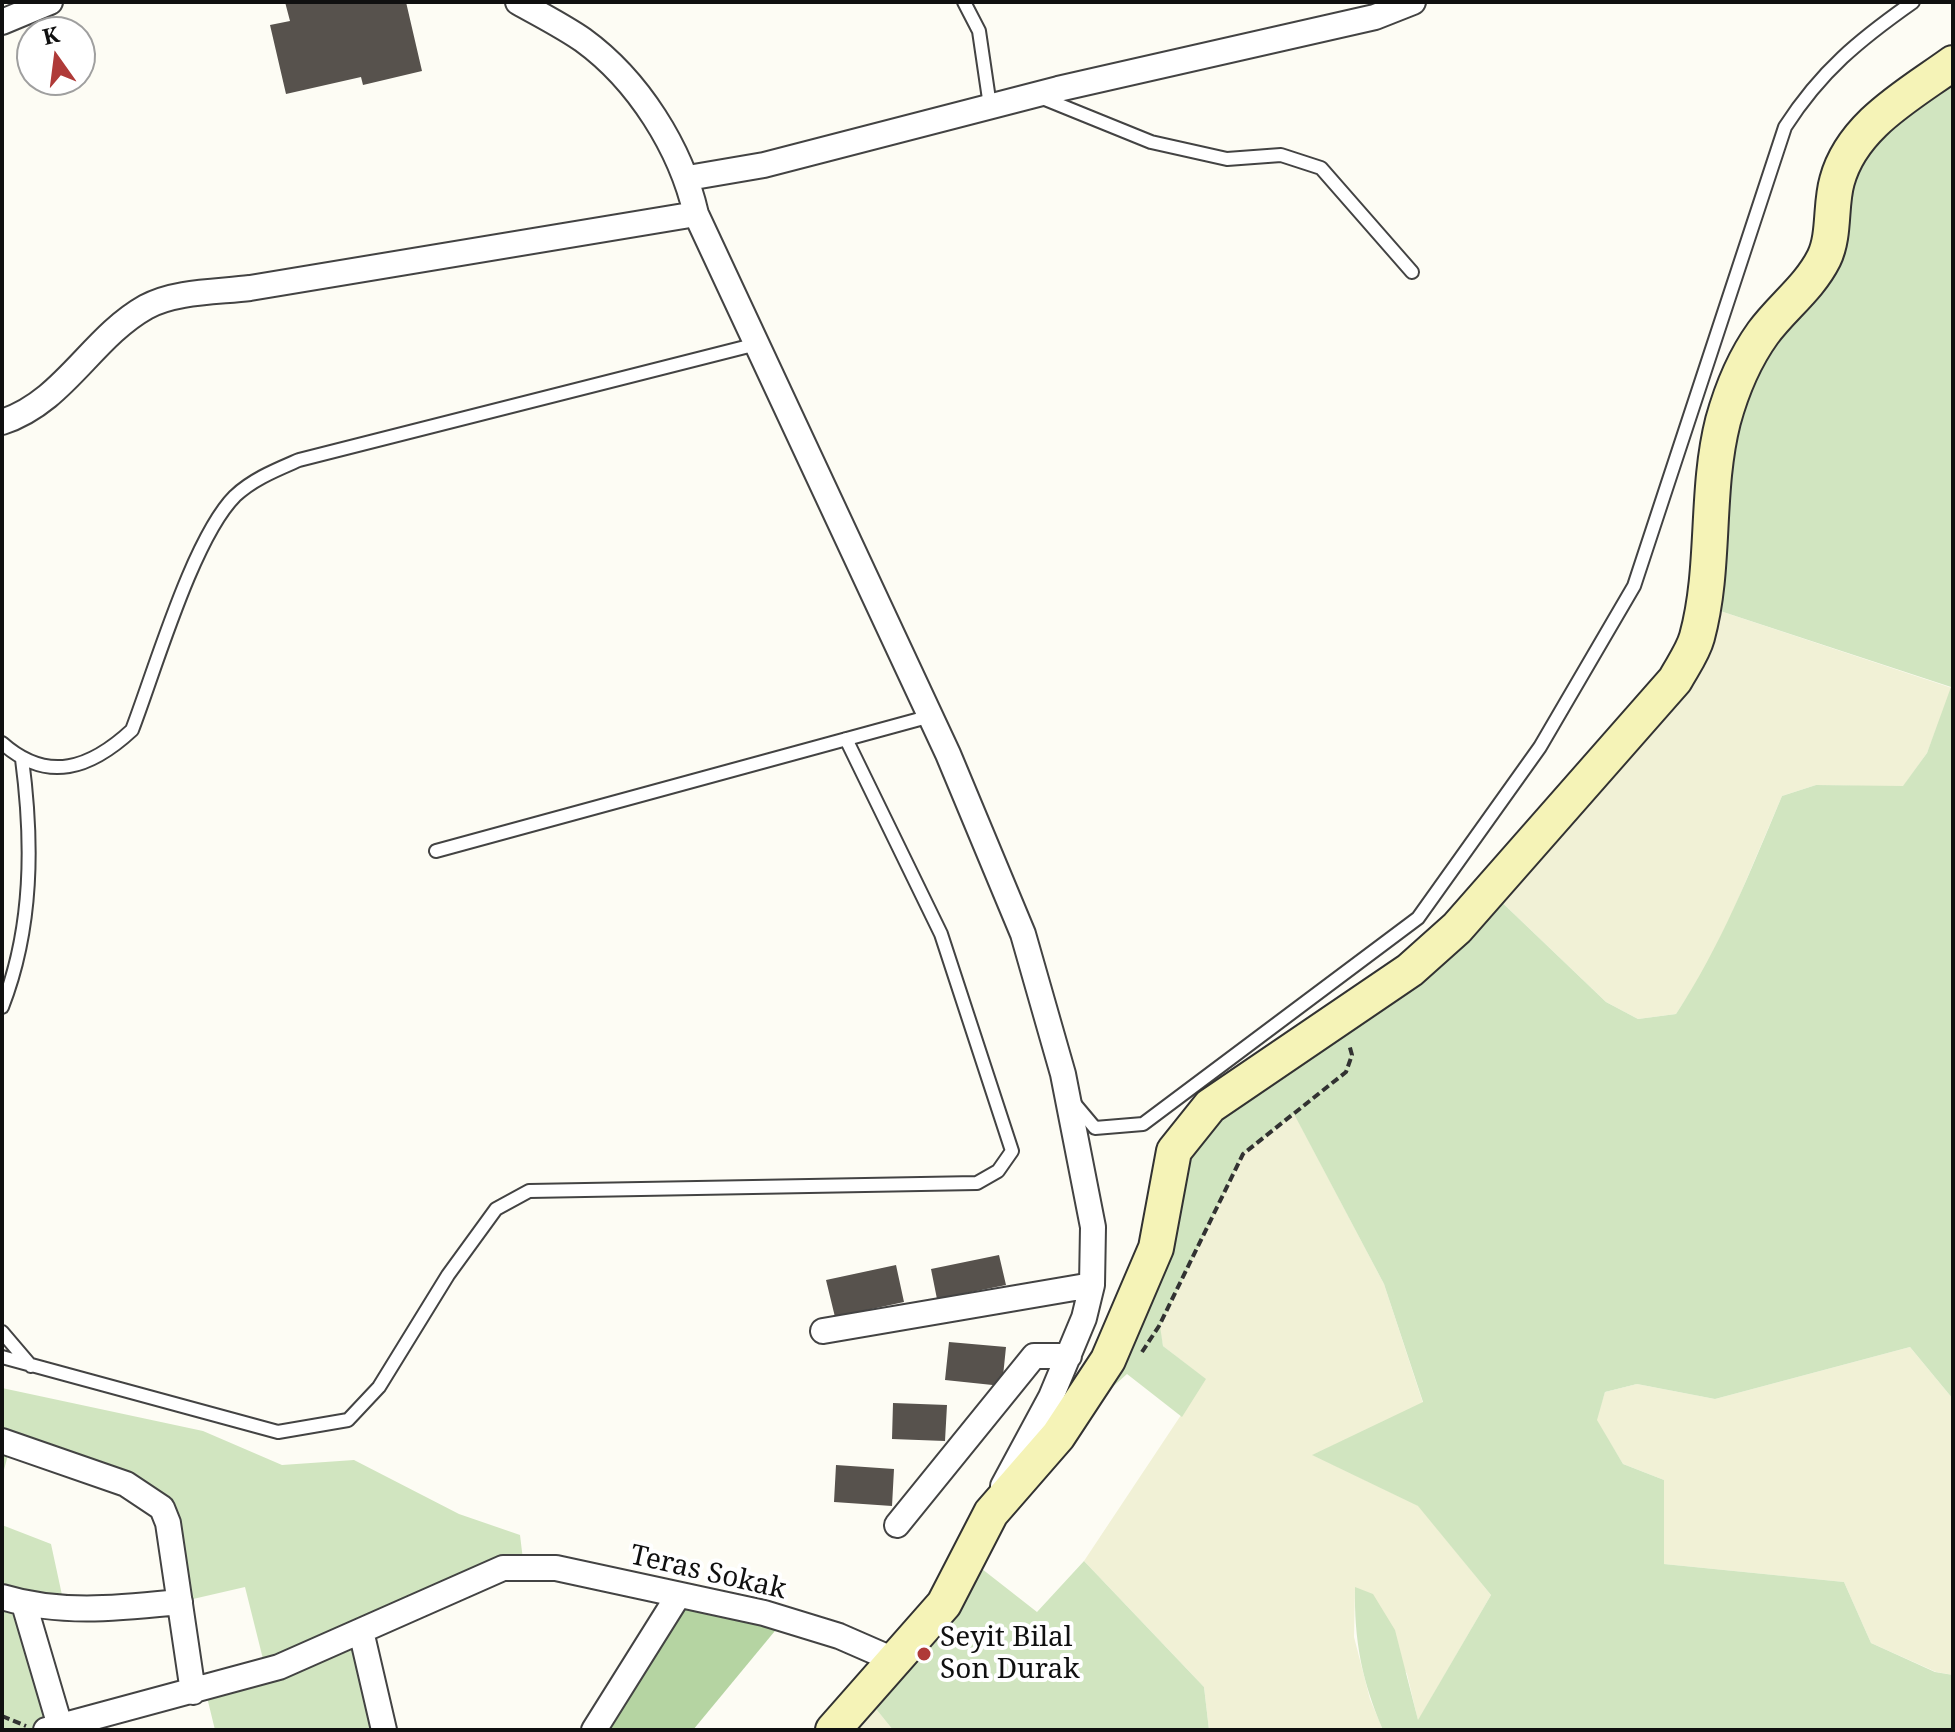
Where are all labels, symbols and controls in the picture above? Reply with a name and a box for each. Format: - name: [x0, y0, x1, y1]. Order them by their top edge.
- north arrow: [16, 16, 96, 96]
- text: K: [39, 18, 62, 51]
- street label: Teras Sokak: [627, 1539, 789, 1607]
- place label: Seyit Bilal Son Durak: [940, 1621, 1080, 1687]
- marker: Seyit Bilal Son Durak: [915, 1645, 933, 1663]

